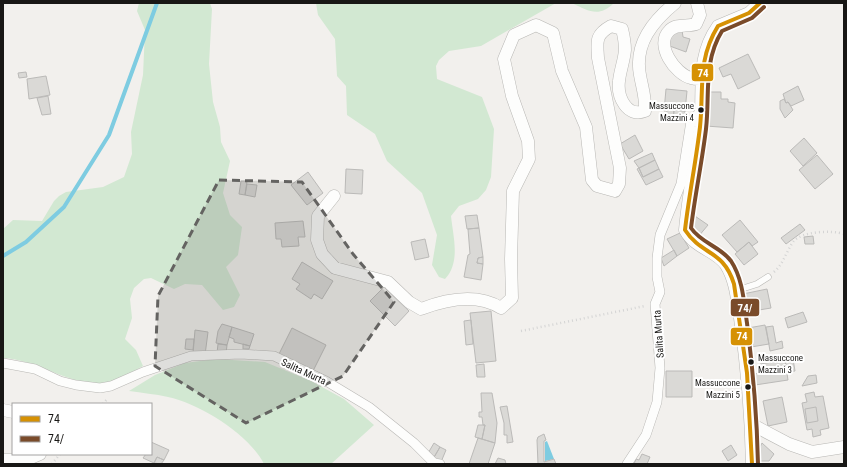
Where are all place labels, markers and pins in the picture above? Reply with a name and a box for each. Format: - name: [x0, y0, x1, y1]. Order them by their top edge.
- place label: Massuccone Mazzini 4: [649, 101, 695, 123]
- marker: Massuccone Mazzini 4: [696, 105, 706, 115]
- place label: Massuccone Mazzini 3: [758, 353, 803, 375]
- marker: Massuccone Mazzini 3: [746, 357, 756, 367]
- place label: Massuccone Mazzini 5: [695, 378, 741, 400]
- marker: Massuccone Mazzini 5: [743, 382, 753, 392]

